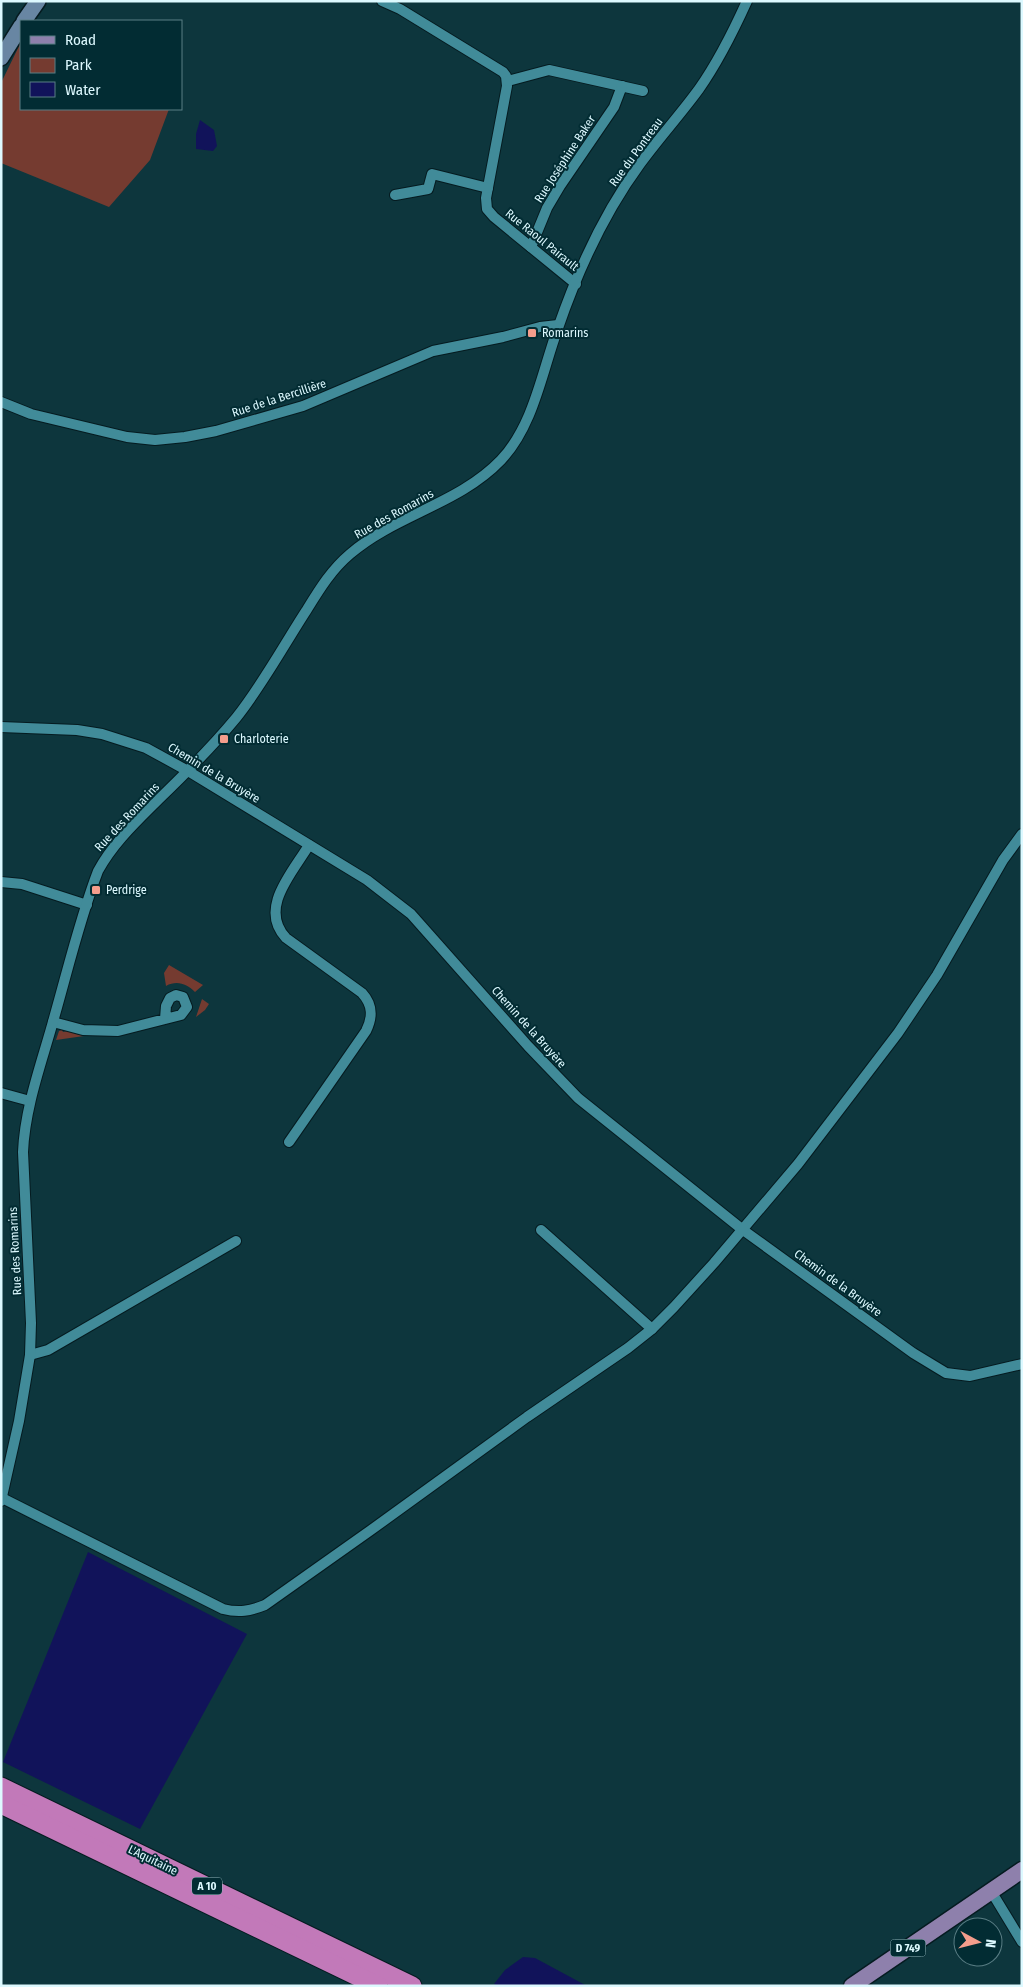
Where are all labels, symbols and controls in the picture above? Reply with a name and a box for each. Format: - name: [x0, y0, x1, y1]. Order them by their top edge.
- legend: [20, 20, 182, 110]
- text: Road: [65, 31, 96, 49]
- text: Park: [65, 56, 92, 74]
- text: Water: [65, 81, 101, 99]
- street label: Rue Joséphine Baker: [532, 112, 599, 205]
- street label: Rue du Pontreau: [606, 115, 666, 189]
- street label: Rue Raoul Pairault: [503, 206, 581, 274]
- place label: Romarins: [542, 326, 588, 340]
- marker: Romarins: [526, 327, 538, 339]
- street label: Rue de la Bercillière: [230, 376, 328, 420]
- street label: Rue des Romarins: [352, 486, 436, 542]
- place label: Charloterie: [234, 732, 289, 746]
- marker: Charloterie: [218, 733, 230, 745]
- street label: Chemin de la Bruyère: [166, 740, 263, 806]
- street label: Rue des Romarins: [92, 780, 162, 854]
- place label: Perdrige: [106, 883, 147, 897]
- marker: Perdrige: [90, 884, 102, 896]
- street label: Chemin de la Bruyère: [489, 983, 569, 1071]
- street label: Rue des Romarins: [6, 1207, 24, 1295]
- street label: Chemin de la Bruyère: [792, 1247, 885, 1319]
- street label: L'Aquitaine: [126, 1842, 180, 1878]
- road number: A 10: [192, 1878, 222, 1894]
- north arrow: [953, 1917, 1003, 1967]
- text: N: [981, 1938, 999, 1949]
- road number: D 749: [890, 1940, 926, 1956]

